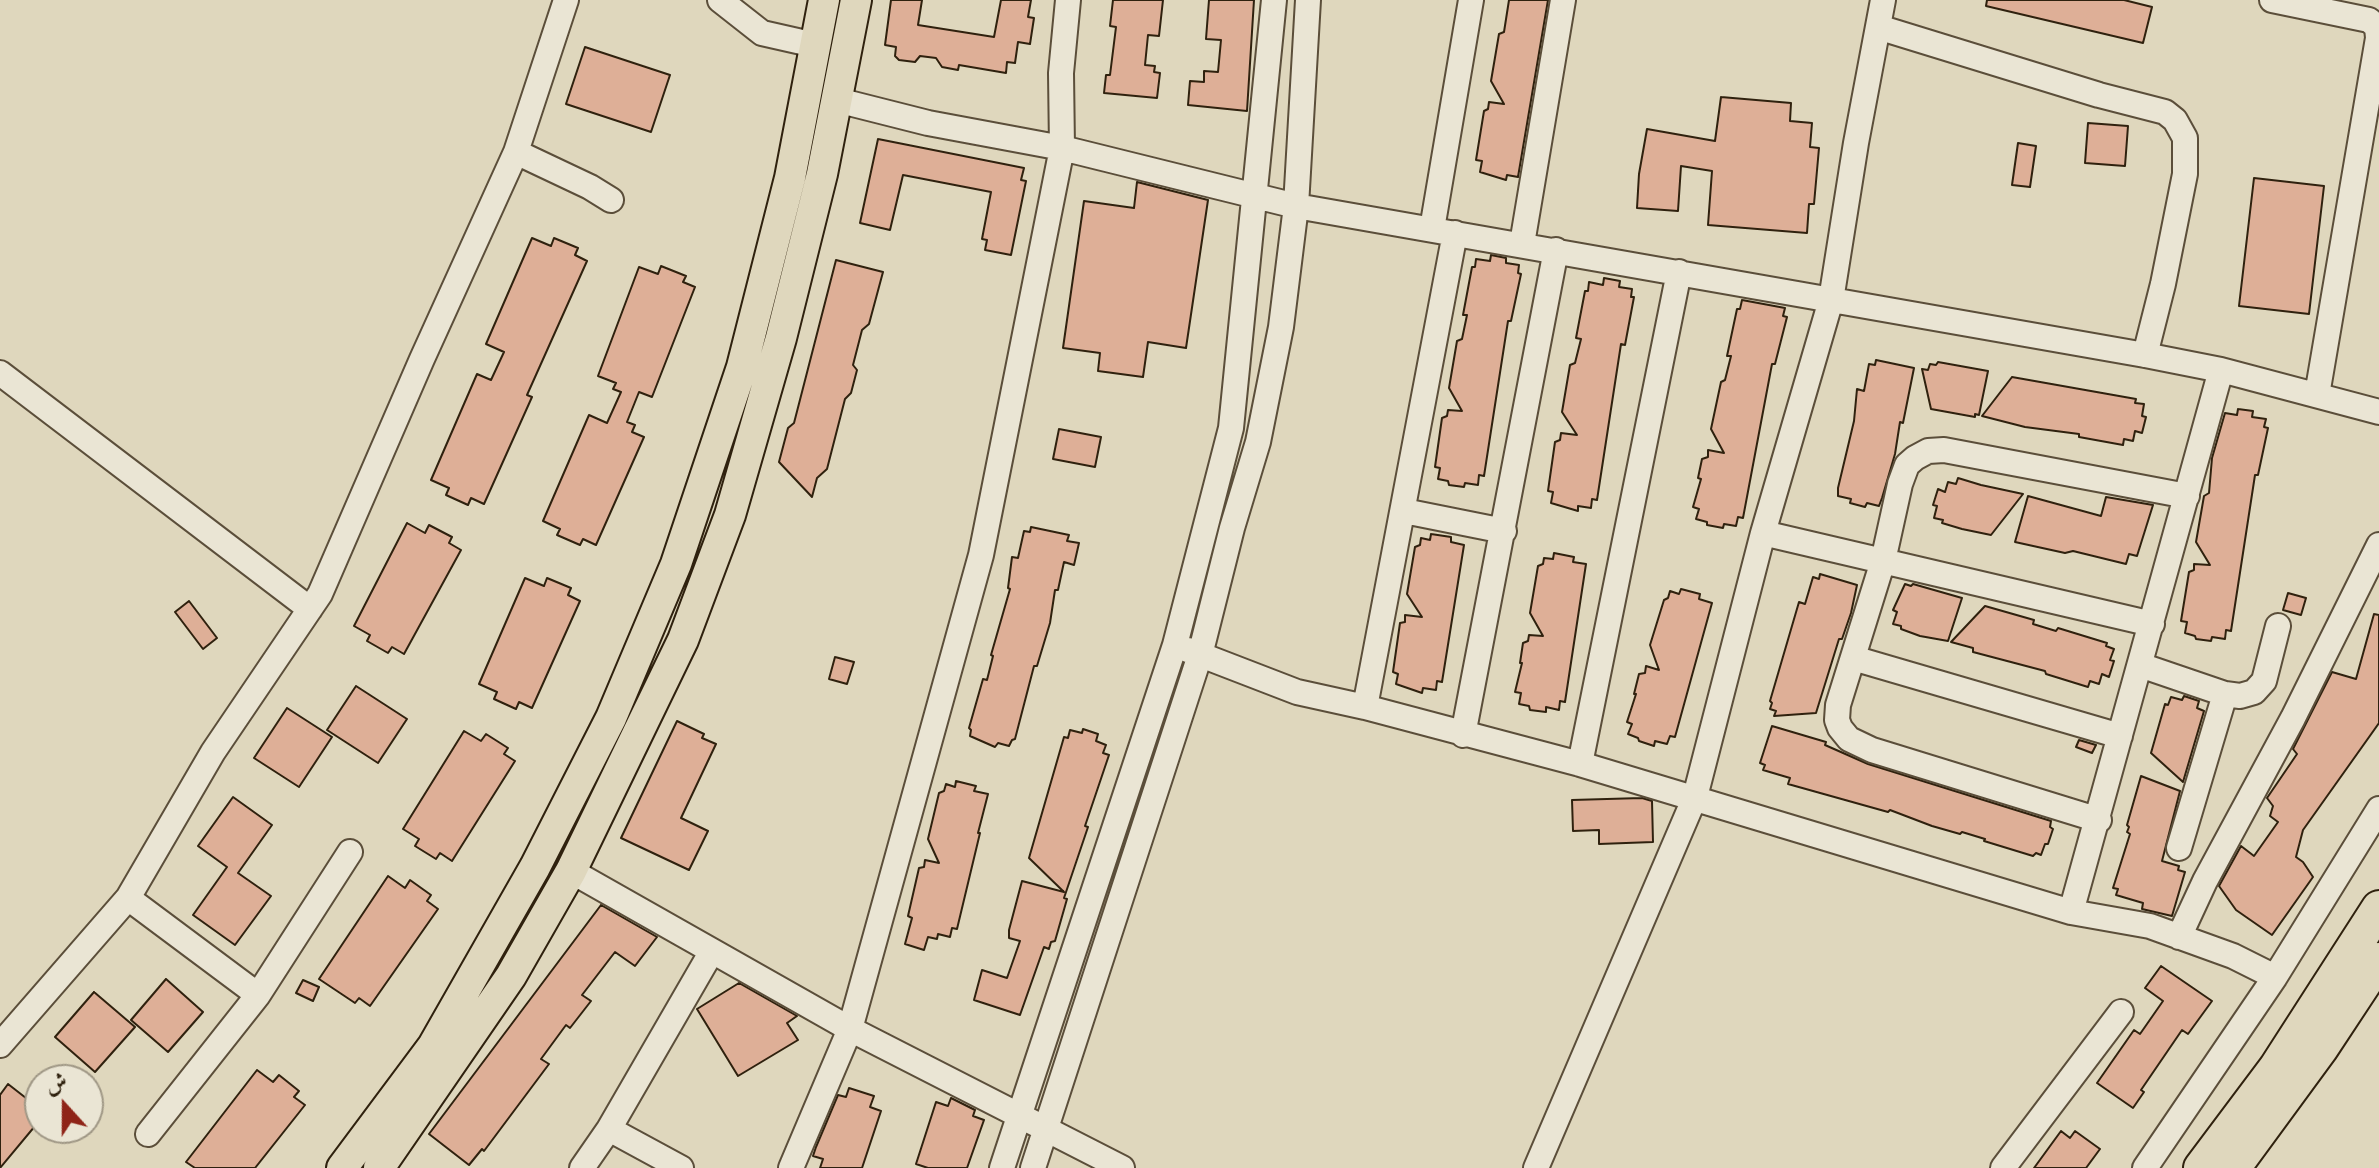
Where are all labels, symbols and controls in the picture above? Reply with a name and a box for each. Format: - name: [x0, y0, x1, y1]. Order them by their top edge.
- north arrow: [24, 1064, 104, 1144]
- text: ش: [41, 1066, 71, 1100]

